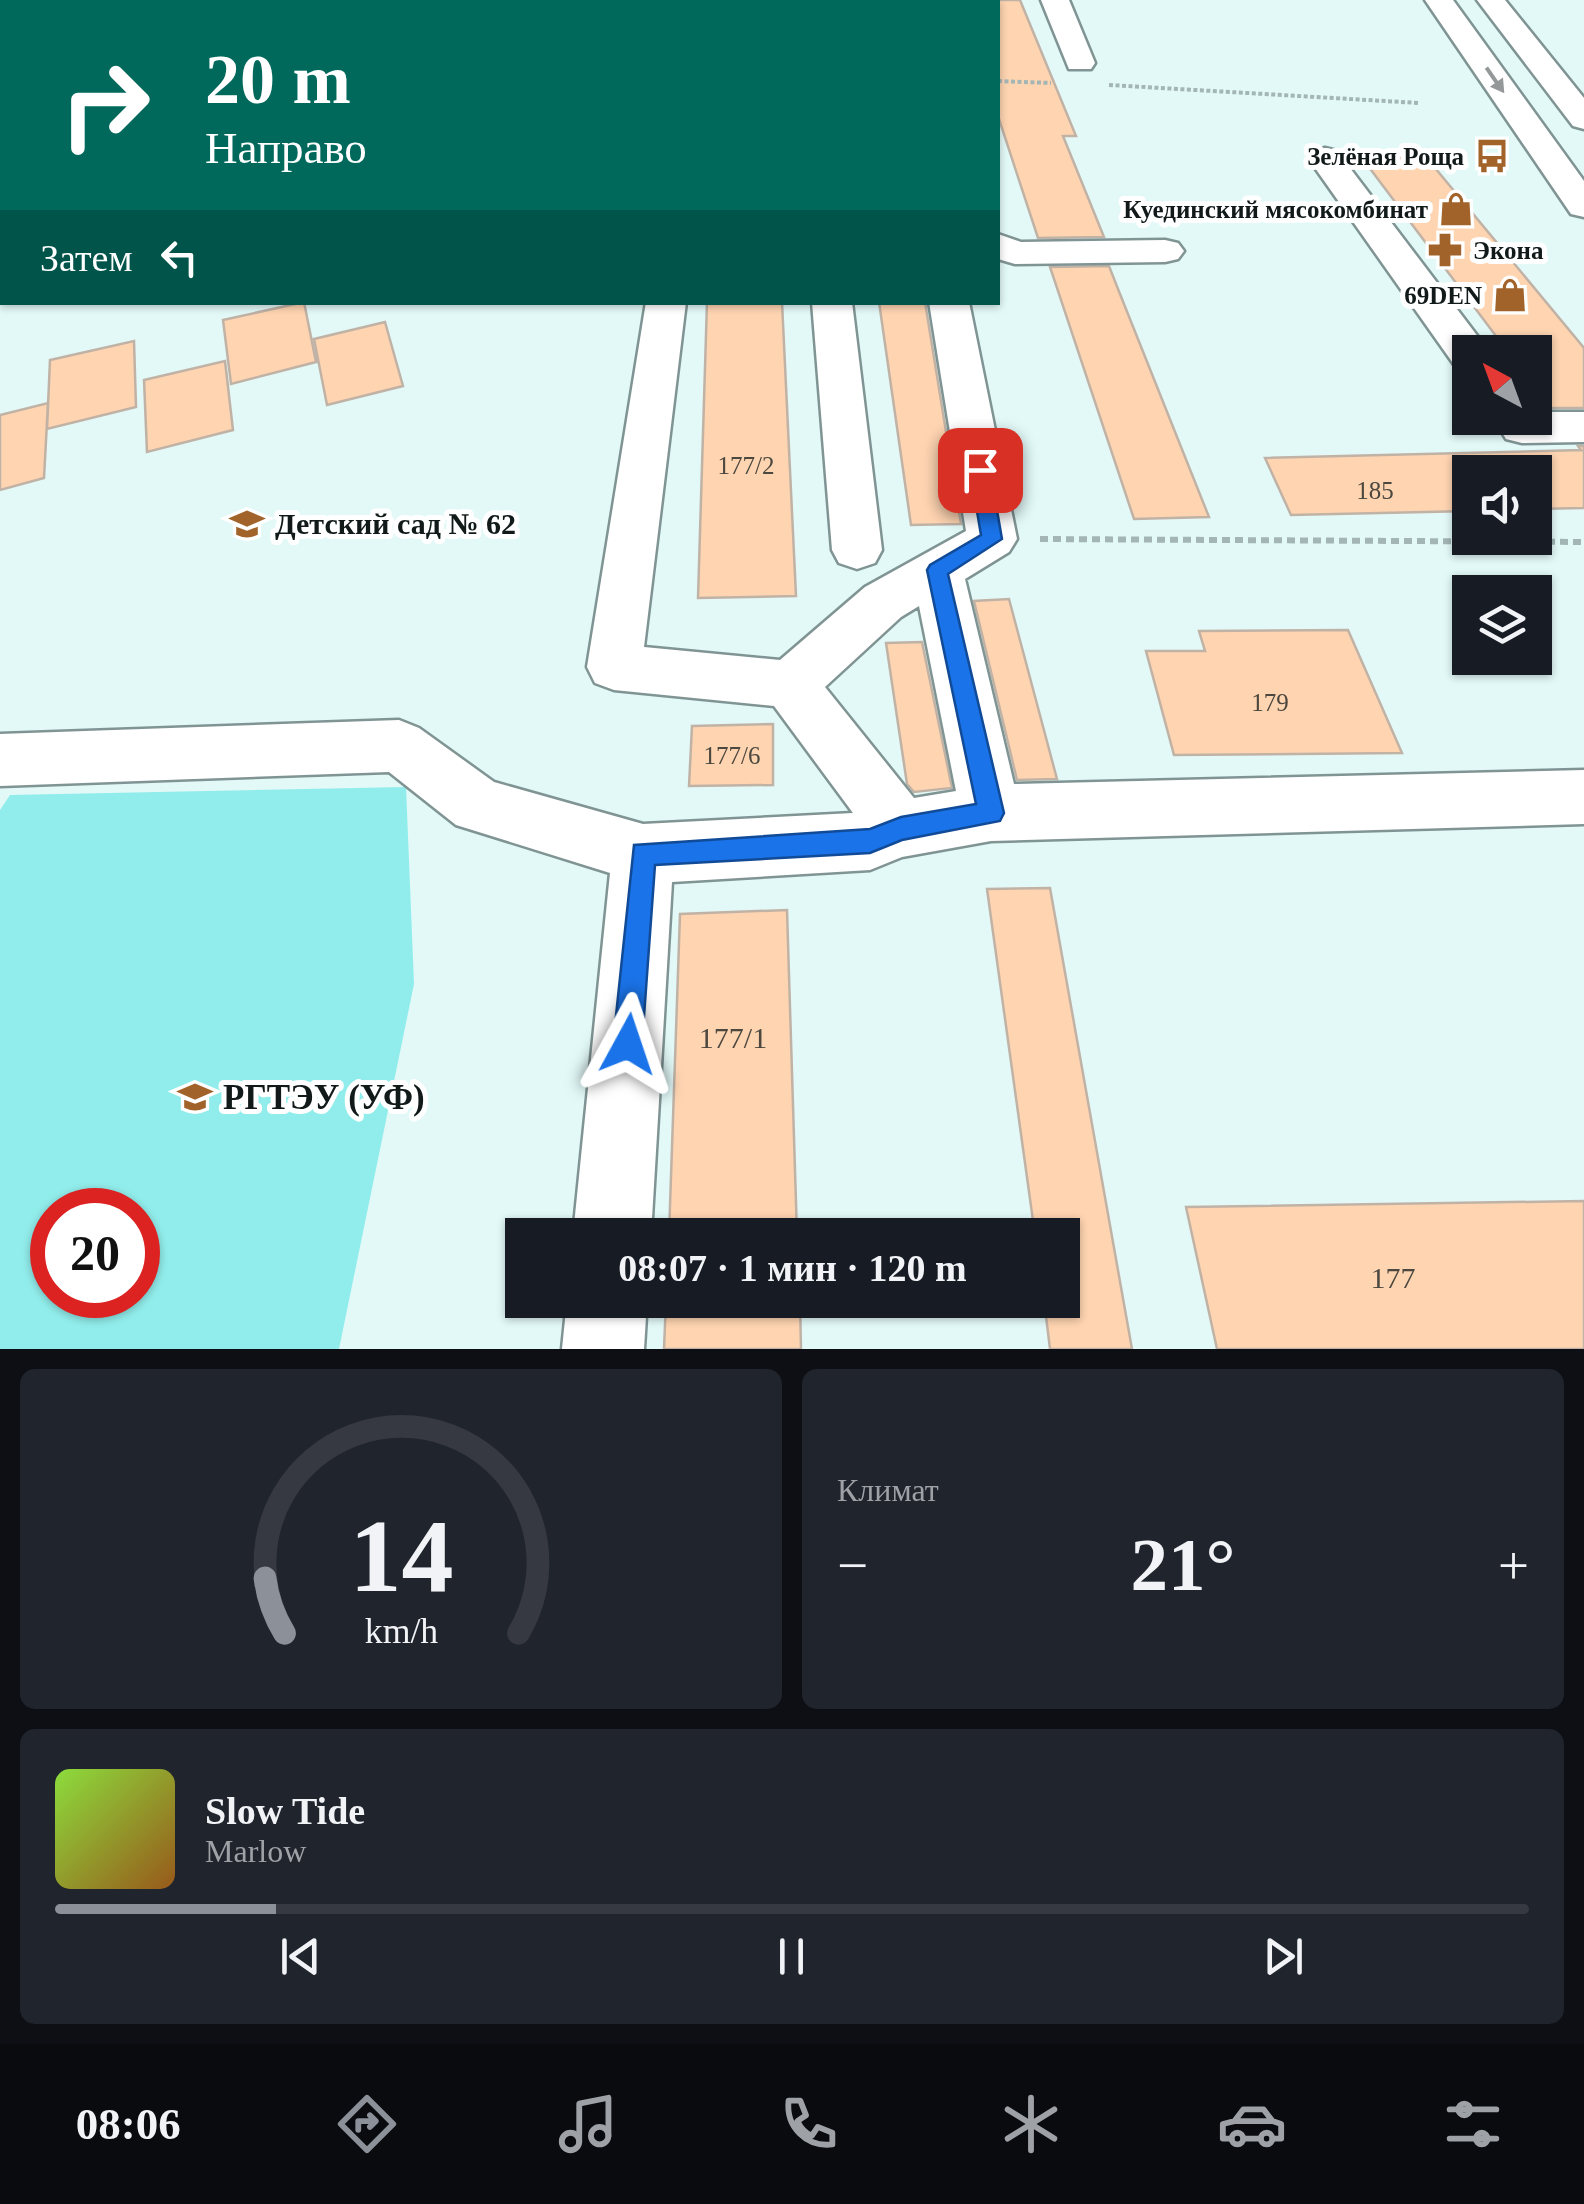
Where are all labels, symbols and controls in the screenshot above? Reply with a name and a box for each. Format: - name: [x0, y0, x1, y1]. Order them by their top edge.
- icon: right: [40, 40, 170, 170]
- text: 20 m: [205, 41, 351, 118]
- one-way arrow: [1485, 66, 1504, 93]
- text: Направо: [205, 123, 367, 173]
- bus stop icon: Зелёная Роща: [1473, 137, 1511, 175]
- place label: Зелёная Роща: [1307, 143, 1464, 170]
- shop icon: Куединский мясокомбинат: [1437, 190, 1475, 228]
- place label: Куединский мясокомбинат: [1123, 196, 1428, 223]
- icon: left: [152, 230, 207, 285]
- pharmacy icon: Экона: [1426, 231, 1464, 269]
- text: Затем: [40, 237, 132, 279]
- place label: Экона: [1473, 237, 1544, 264]
- shop icon: 69DEN: [1491, 276, 1529, 314]
- place label: 69DEN: [1404, 282, 1482, 309]
- north arrow: [1452, 335, 1552, 435]
- map controls: [1452, 335, 1552, 675]
- pin: [938, 428, 1023, 513]
- icon: arrive: [953, 443, 1008, 498]
- house number: 177/2: [718, 452, 774, 479]
- button: sound: [1452, 455, 1552, 555]
- house number: 185: [1356, 477, 1394, 504]
- school or university icon: Детский сад № 62: [228, 505, 266, 543]
- place label: Детский сад № 62: [275, 507, 516, 540]
- button: layers: [1452, 575, 1552, 675]
- house number: 179: [1251, 689, 1289, 716]
- house number: 177/6: [704, 742, 760, 769]
- position arrow: [576, 992, 680, 1096]
- house number: 177/1: [699, 1021, 767, 1054]
- school or university icon: РГТЭУ (УФ): [176, 1078, 214, 1116]
- place label: РГТЭУ (УФ): [223, 1078, 425, 1117]
- speed limit sign: 20: [30, 1188, 160, 1318]
- text: 08:07 · 1 мин · 120 m: [618, 1247, 967, 1289]
- house number: 177: [1371, 1261, 1416, 1294]
- text: Климат: [837, 1472, 939, 1508]
- text: 14: [349, 1498, 453, 1613]
- text: 21°: [1131, 1523, 1236, 1606]
- text: −: [837, 1535, 868, 1596]
- text: +: [1498, 1535, 1529, 1596]
- text: km/h: [364, 1611, 438, 1651]
- text: Slow Tide: [205, 1790, 365, 1832]
- text: Marlow: [205, 1833, 306, 1869]
- icon: previous: [273, 1929, 328, 1984]
- icon: pause: [764, 1929, 819, 1984]
- icon: next: [1256, 1929, 1311, 1984]
- icon: directions: [332, 2089, 402, 2159]
- icon: music: [553, 2089, 623, 2159]
- icon: phone: [774, 2089, 844, 2159]
- icon: climate: [996, 2089, 1066, 2159]
- icon: car: [1217, 2089, 1287, 2159]
- icon: filters: [1438, 2089, 1508, 2159]
- text: 08:06: [76, 2099, 181, 2149]

